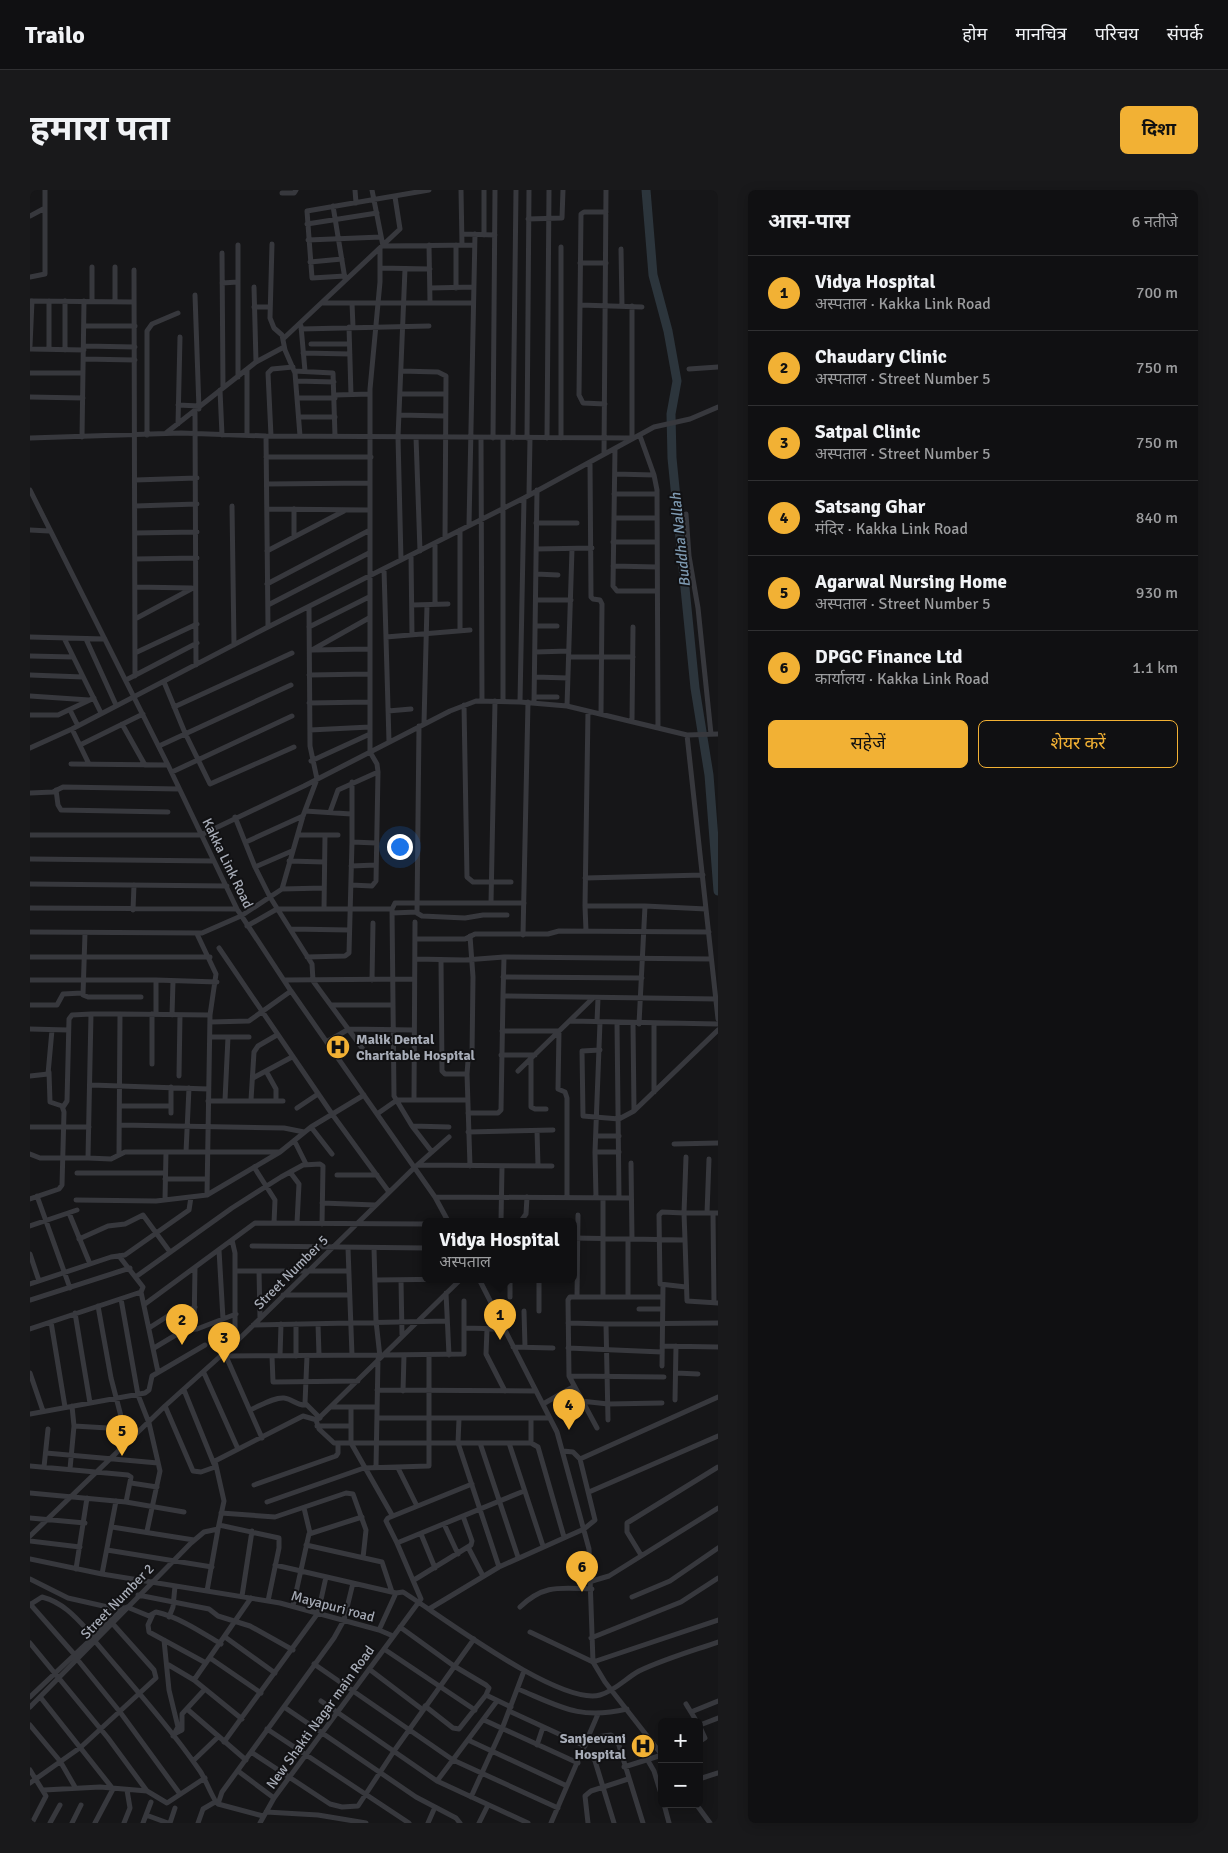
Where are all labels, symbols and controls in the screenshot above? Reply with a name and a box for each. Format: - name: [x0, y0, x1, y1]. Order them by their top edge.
- text: Trailo: [25, 20, 85, 50]
- text: होम: [962, 23, 987, 45]
- text: मानचित्र: [1015, 23, 1067, 45]
- text: परिचय: [1095, 23, 1139, 45]
- text: संपर्क: [1167, 23, 1203, 45]
- button: दिशा: [1120, 106, 1198, 154]
- text: हमारा पता: [30, 107, 170, 150]
- text: आस-पास: [768, 208, 850, 234]
- text: 6 नतीजे: [1132, 212, 1178, 232]
- text: Vidya Hospital: [815, 270, 936, 294]
- text: 1: [780, 283, 788, 303]
- text: 700 m: [1136, 283, 1178, 303]
- text: अस्पताल · Kakka Link Road: [815, 294, 991, 314]
- text: Chaudary Clinic: [815, 345, 947, 369]
- text: 2: [780, 358, 788, 378]
- text: 750 m: [1136, 358, 1178, 378]
- text: अस्पताल · Street Number 5: [815, 369, 991, 389]
- text: Satpal Clinic: [815, 420, 920, 444]
- text: 3: [780, 433, 788, 453]
- text: 750 m: [1136, 433, 1178, 453]
- text: अस्पताल · Street Number 5: [815, 444, 991, 464]
- water label: Buddha Nallah: [666, 491, 694, 588]
- text: Satsang Ghar: [815, 495, 925, 519]
- text: 4: [780, 508, 788, 528]
- text: 840 m: [1136, 508, 1178, 528]
- text: मंदिर · Kakka Link Road: [815, 519, 968, 539]
- text: Agarwal Nursing Home: [815, 570, 1007, 594]
- text: 5: [780, 583, 788, 603]
- text: 930 m: [1136, 583, 1178, 603]
- text: अस्पताल · Street Number 5: [815, 594, 991, 614]
- text: DPGC Finance Ltd: [815, 645, 963, 669]
- text: 6: [780, 658, 788, 678]
- text: 1.1 km: [1132, 658, 1178, 678]
- text: कार्यालय · Kakka Link Road: [815, 669, 989, 689]
- button: सहेजें: [768, 720, 968, 768]
- button: शेयर करें: [978, 720, 1178, 768]
- street label: Kakka Link Road: [198, 815, 257, 911]
- your location: [387, 834, 413, 860]
- place label: Malik Dental Charitable Hospital: [356, 1031, 476, 1064]
- hospital icon: Malik Dental Charitable Hospital: [325, 1034, 351, 1060]
- popup: [422, 1218, 577, 1283]
- text: Vidya Hospital: [439, 1228, 560, 1252]
- street label: Street Number 5: [251, 1232, 332, 1313]
- text: अस्पताल: [439, 1252, 491, 1272]
- pin: 1: [484, 1299, 516, 1340]
- pin: 2: [166, 1304, 198, 1345]
- pin: 3: [208, 1322, 240, 1363]
- pin: 4: [553, 1389, 585, 1430]
- pin: 5: [106, 1415, 138, 1456]
- pin: 6: [566, 1551, 598, 1592]
- street label: Street Number 2: [77, 1560, 158, 1643]
- street label: Mayapuri road: [289, 1587, 376, 1626]
- street label: New Shakti Nagar main Road: [263, 1642, 378, 1792]
- map controls: [658, 1718, 703, 1808]
- button: +: [658, 1718, 703, 1763]
- place label: Sanjeevani Hospital: [560, 1730, 627, 1763]
- hospital icon: Sanjeevani Hospital: [630, 1733, 656, 1759]
- button: −: [658, 1763, 703, 1808]

